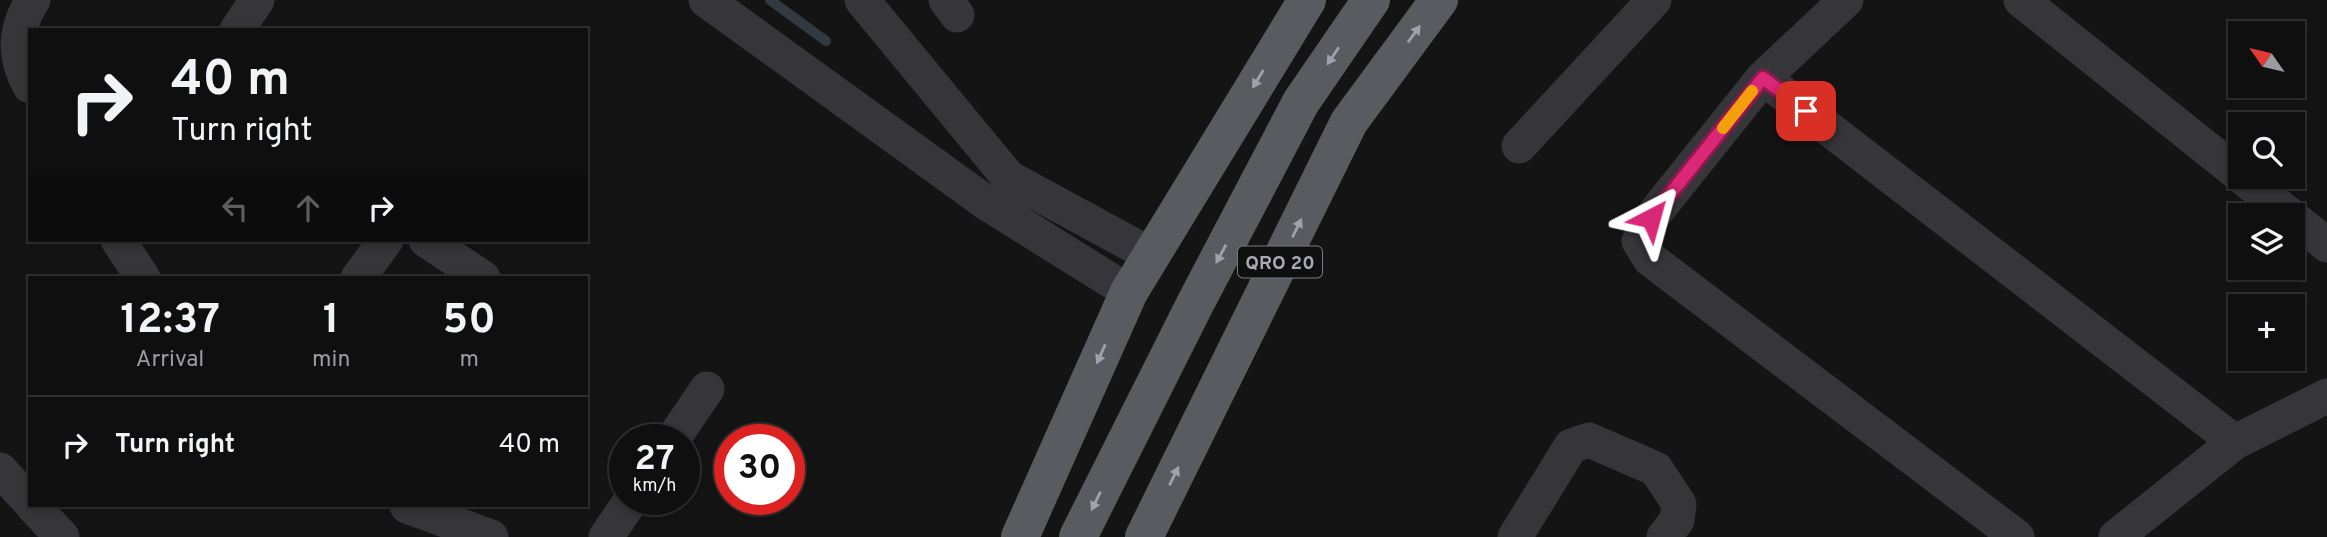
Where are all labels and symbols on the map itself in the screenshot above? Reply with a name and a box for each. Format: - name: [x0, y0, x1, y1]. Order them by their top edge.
- north arrow: [2228, 21, 2305, 98]
- one-way arrow: [1407, 25, 1421, 43]
- one-way arrow: [1326, 47, 1340, 65]
- one-way arrow: [1251, 69, 1264, 88]
- pin: [1776, 81, 1836, 141]
- position arrow: [1614, 181, 1688, 255]
- one-way arrow: [1291, 218, 1303, 238]
- one-way arrow: [1215, 244, 1227, 264]
- road number: QRO 20: [1238, 246, 1322, 278]
- one-way arrow: [1095, 344, 1107, 364]
- speed limit sign: 30: [714, 424, 805, 515]
- one-way arrow: [1169, 466, 1180, 486]
- one-way arrow: [1091, 491, 1102, 511]

